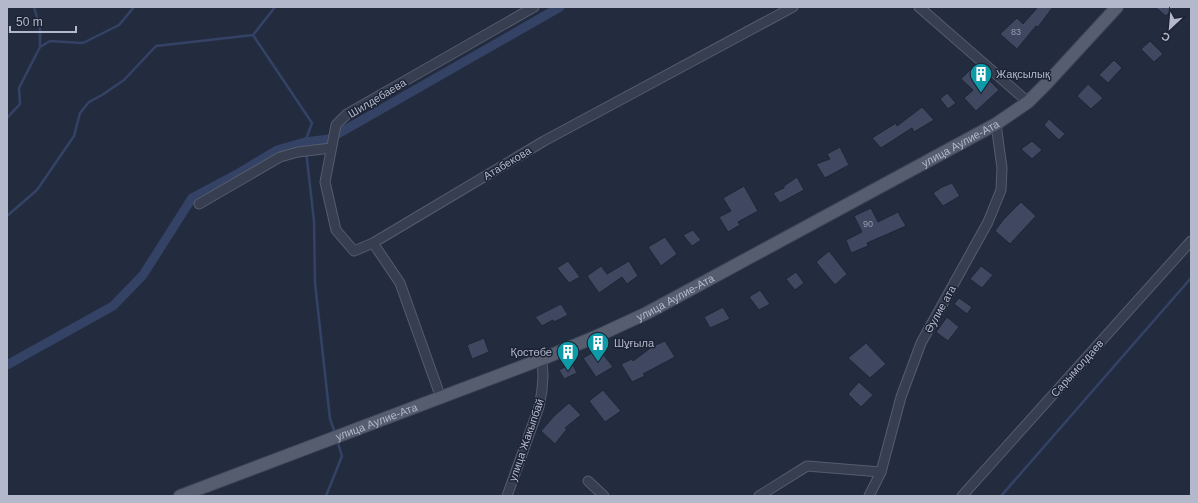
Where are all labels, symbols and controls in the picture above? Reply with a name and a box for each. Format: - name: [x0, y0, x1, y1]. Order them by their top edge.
- scale bar: [10, 8, 76, 34]
- north arrow: [1150, 8, 1190, 48]
- text: 50 m: [16, 15, 43, 29]
- house number: 83: [1011, 27, 1021, 37]
- text: С: [1159, 30, 1172, 44]
- building icon: Жақсылық: [968, 61, 994, 94]
- place label: Жақсылық: [996, 68, 1050, 80]
- street label: Шилдебаева: [346, 76, 409, 120]
- street label: улица Аулие-Ата: [919, 117, 1002, 169]
- street label: Атабекова: [481, 144, 534, 182]
- house number: 90: [863, 219, 873, 229]
- street label: улица Аулие-Ата: [635, 271, 717, 323]
- street label: Әулие ата: [922, 283, 958, 335]
- building icon: Шұғыла: [585, 330, 611, 363]
- place label: Шұғыла: [614, 337, 655, 349]
- street label: Сарымолдаев: [1048, 337, 1106, 399]
- building icon: Қостөбе: [555, 339, 581, 372]
- place label: Қостөбе: [511, 346, 552, 358]
- street label: улица Жакыпбай: [506, 397, 546, 483]
- street label: улица Аулие-Ата: [334, 400, 420, 443]

